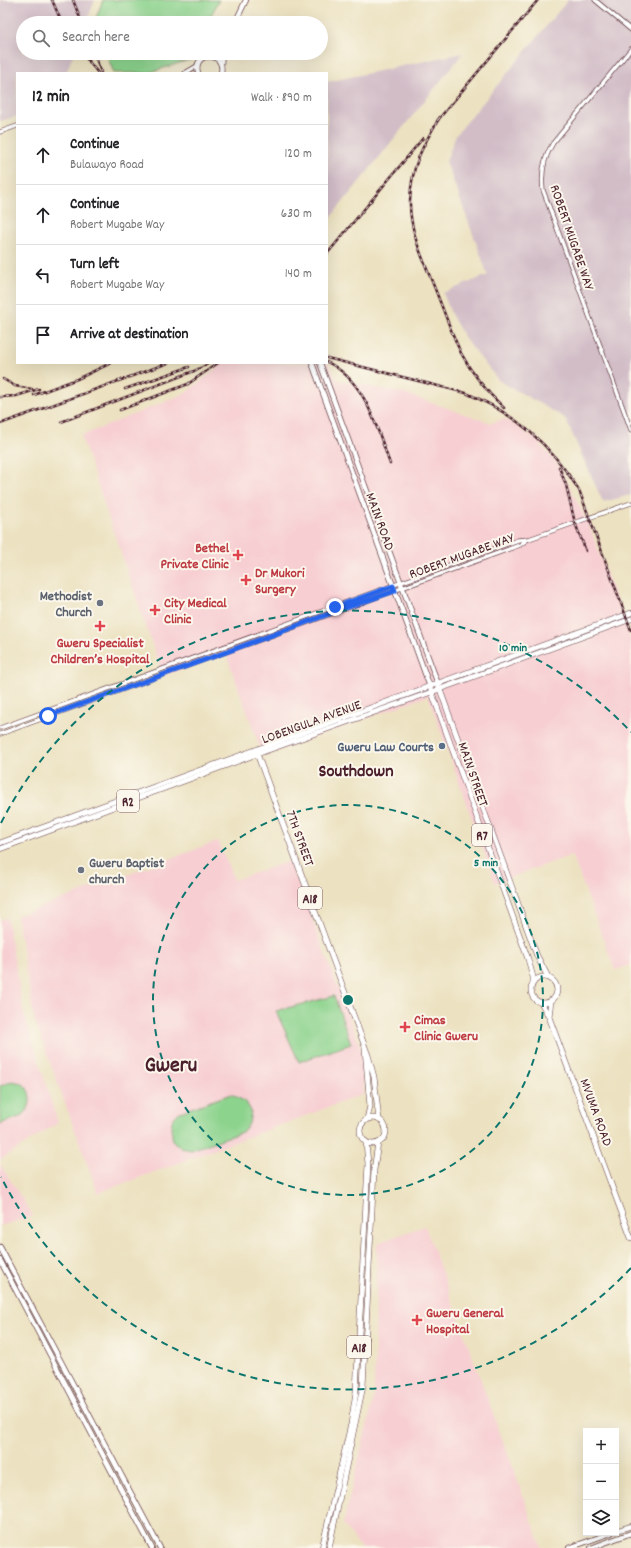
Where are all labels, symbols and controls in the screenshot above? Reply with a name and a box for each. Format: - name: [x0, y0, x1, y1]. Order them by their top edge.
- search box: [16, 16, 328, 60]
- icon: search: [30, 27, 52, 49]
- text: Search here: [62, 27, 130, 49]
- text: 12 min: [32, 86, 70, 110]
- text: Walk · 890 m: [251, 89, 312, 108]
- text: Continue: [70, 134, 119, 156]
- icon: ahead: [32, 144, 54, 166]
- text: 120 m: [284, 145, 312, 164]
- text: Bulawayo Road: [70, 156, 144, 175]
- street label: ROBERT MUGABE WAY: [544, 182, 599, 294]
- text: Continue: [70, 194, 119, 216]
- icon: ahead: [32, 204, 54, 226]
- text: 630 m: [281, 205, 312, 224]
- text: Robert Mugabe Way: [70, 216, 164, 235]
- text: Turn left: [70, 254, 119, 276]
- icon: left: [32, 264, 54, 286]
- text: 140 m: [285, 265, 312, 284]
- text: Robert Mugabe Way: [70, 276, 164, 295]
- icon: arrive: [32, 324, 54, 346]
- text: Arrive at destination: [70, 324, 188, 346]
- street label: MAIN ROAD: [359, 490, 399, 553]
- street label: ROBERT MUGABE WAY: [407, 528, 518, 585]
- place label: Bethel Private Clinic: [160, 539, 230, 575]
- marker: Bethel Private Clinic: [232, 549, 244, 561]
- place label: Dr Mukori Surgery: [255, 564, 305, 600]
- marker: Dr Mukori Surgery: [240, 574, 252, 586]
- place label: Methodist Church: [40, 587, 93, 623]
- place label: City Medical Clinic: [164, 594, 227, 630]
- marker: Methodist Church: [95, 598, 105, 608]
- route end: [326, 598, 344, 616]
- marker: City Medical Clinic: [149, 604, 161, 616]
- marker: Gweru Specialist Children’s Hospital: [94, 620, 106, 632]
- place label: Gweru Specialist Children’s Hospital: [51, 634, 150, 670]
- text: 10 min: [499, 640, 527, 657]
- street label: LOBENGULA AVENUE: [259, 695, 365, 750]
- route start: [39, 707, 57, 725]
- place label: Gweru Law Courts: [337, 738, 434, 758]
- street label: MAIN STREET: [452, 740, 493, 810]
- marker: Gweru Law Courts: [437, 741, 447, 751]
- district label: Southdown: [319, 760, 393, 785]
- road number: R2: [117, 790, 139, 812]
- street label: 7TH STREET: [280, 808, 319, 870]
- road number: R7: [472, 824, 492, 846]
- place label: Gweru Baptist church: [89, 854, 165, 890]
- text: 5 min: [474, 855, 499, 872]
- marker: Gweru Baptist church: [76, 865, 86, 875]
- road number: A18: [298, 887, 322, 909]
- centre of rings: [341, 993, 355, 1007]
- place label: Cimas Clinic Gweru: [414, 1011, 478, 1047]
- marker: Cimas Clinic Gweru: [399, 1021, 411, 1033]
- district label: Gweru: [145, 1051, 197, 1082]
- street label: MVUMA ROAD: [574, 1076, 617, 1149]
- place label: Gweru General Hospital: [426, 1304, 504, 1340]
- marker: Gweru General Hospital: [411, 1314, 423, 1326]
- road number: A18: [347, 1336, 371, 1358]
- map controls: [583, 1428, 619, 1536]
- button: +: [583, 1428, 619, 1464]
- button: −: [583, 1464, 619, 1500]
- button: layers: [583, 1500, 619, 1536]

